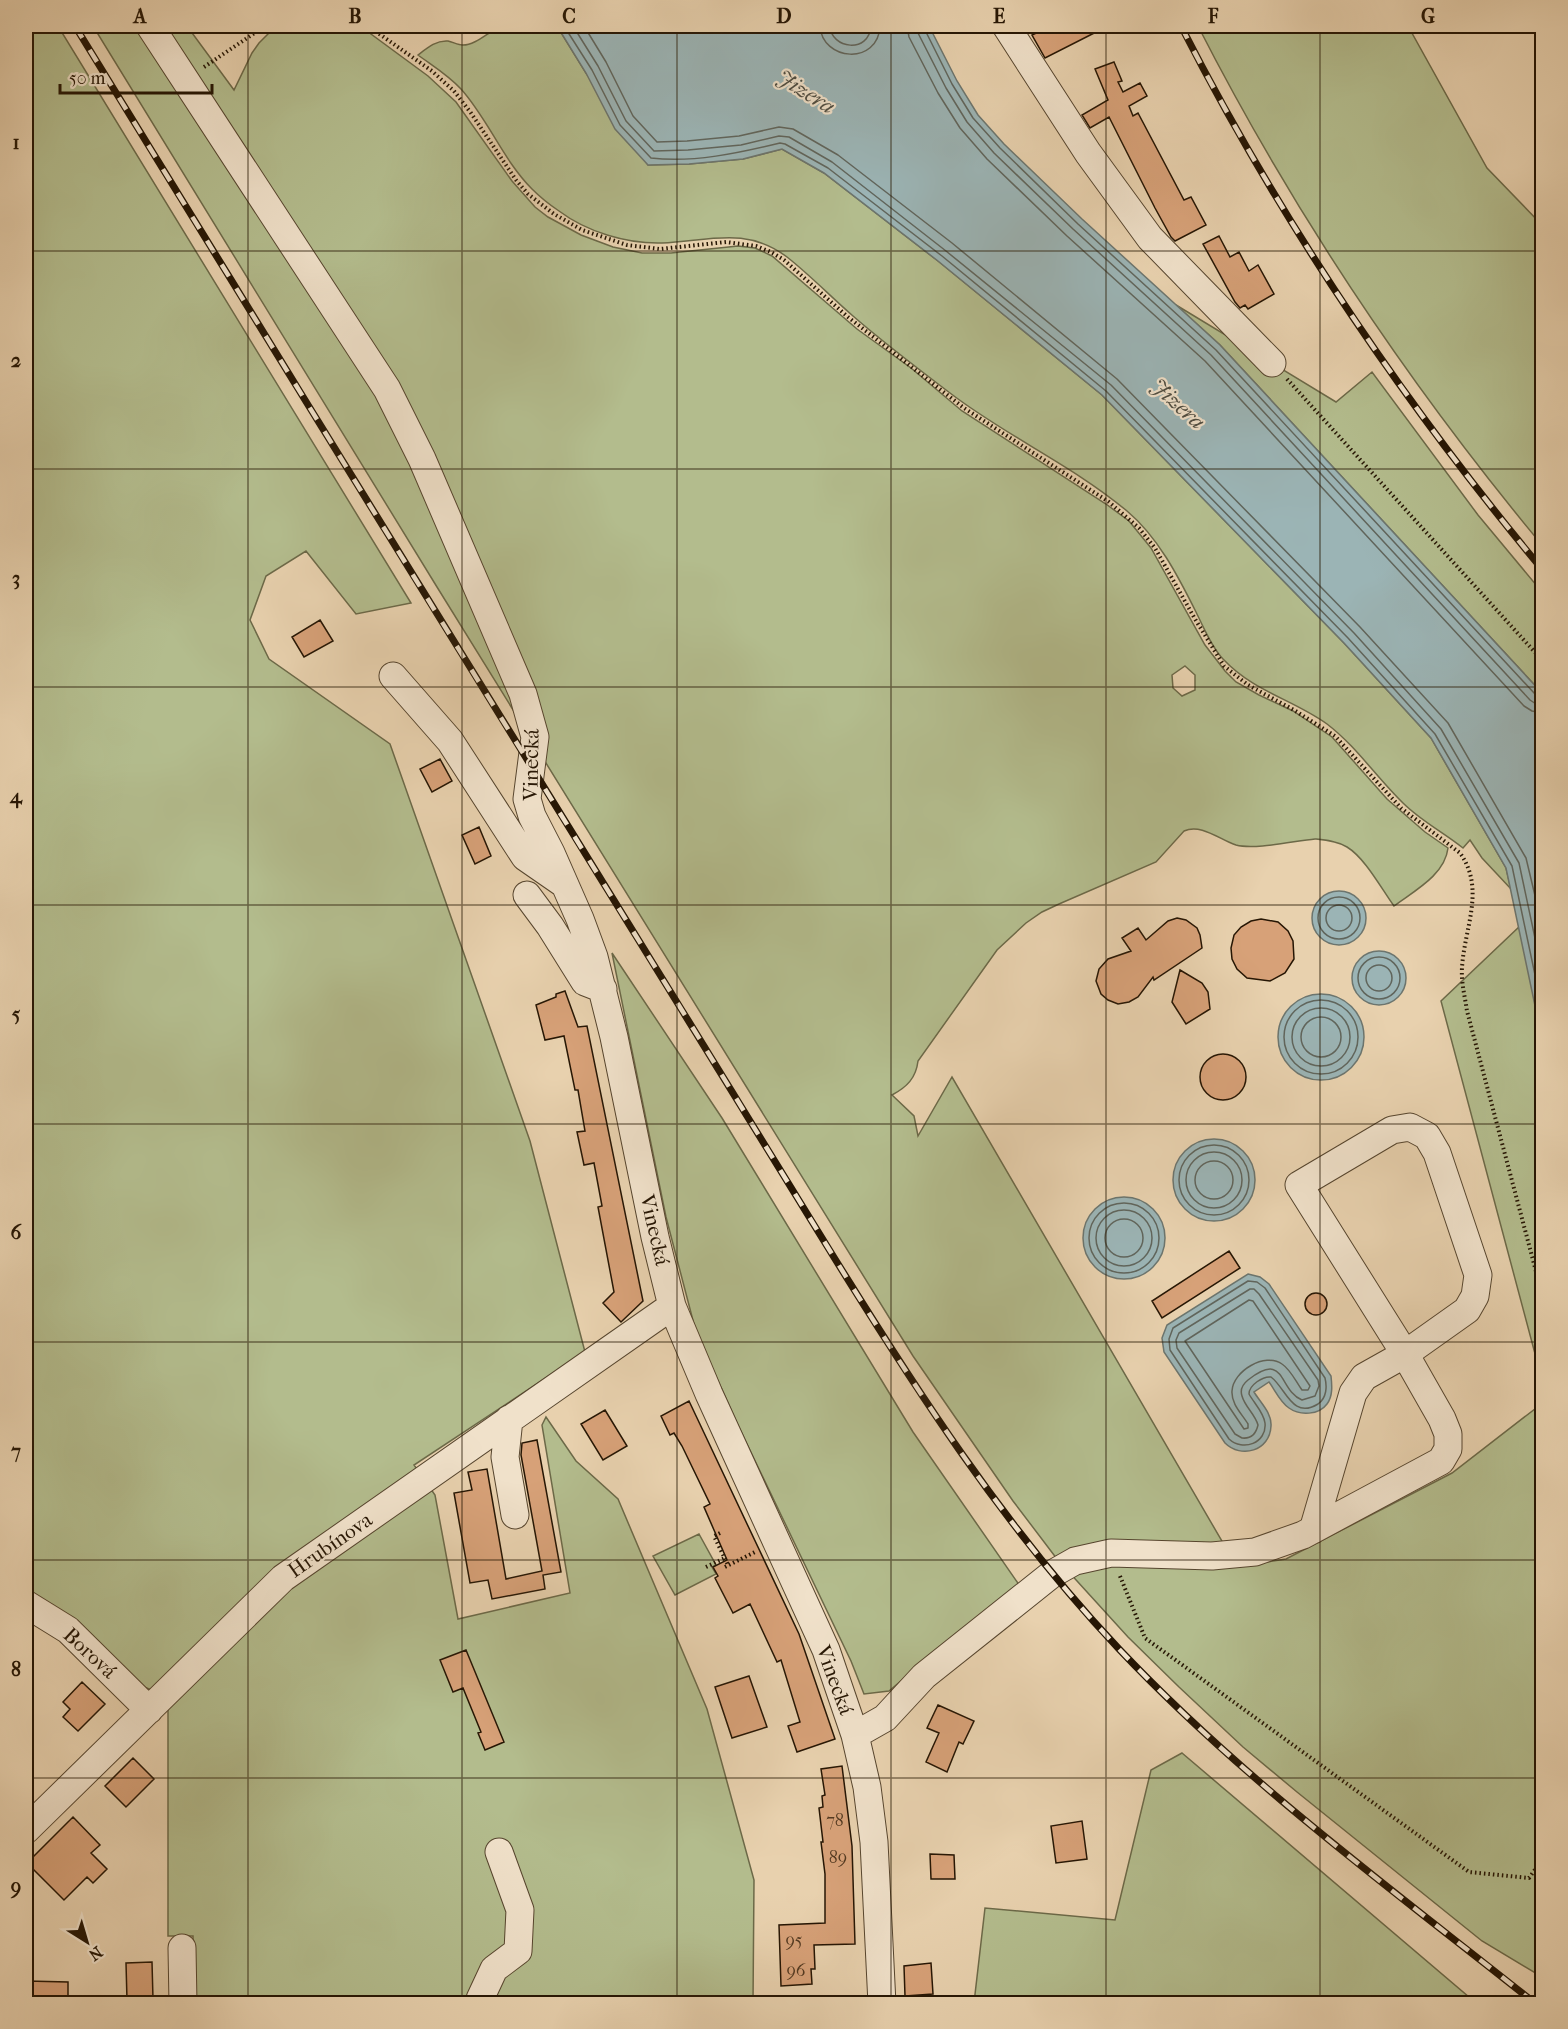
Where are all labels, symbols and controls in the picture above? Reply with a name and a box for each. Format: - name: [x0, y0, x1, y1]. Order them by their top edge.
- text: A: [132, 5, 148, 28]
- text: B: [348, 5, 362, 28]
- text: C: [562, 5, 576, 28]
- text: D: [776, 5, 792, 28]
- text: E: [993, 5, 1005, 28]
- text: F: [1207, 5, 1219, 28]
- text: G: [1421, 5, 1435, 28]
- scale bar: [60, 57, 212, 95]
- water label: Jizera: [772, 64, 840, 120]
- text: 50 m: [69, 68, 106, 89]
- text: 1: [12, 131, 20, 154]
- text: 2: [11, 349, 21, 372]
- water label: Jizera: [1146, 373, 1210, 435]
- text: 3: [12, 567, 20, 590]
- street label: Vinecká: [518, 729, 544, 802]
- text: 4: [9, 785, 23, 809]
- text: 5: [12, 1003, 21, 1026]
- street label: Vinecká: [635, 1191, 675, 1268]
- text: 6: [11, 1221, 23, 1244]
- text: 7: [10, 1440, 21, 1463]
- street label: Hrubínova: [283, 1507, 377, 1583]
- street label: Borová: [59, 1623, 122, 1684]
- street label: Vinecká: [811, 1641, 859, 1718]
- text: 8: [11, 1658, 21, 1681]
- house number: 78: [826, 1810, 844, 1831]
- house number: 89: [829, 1847, 847, 1868]
- text: 9: [10, 1876, 21, 1899]
- north arrow: [57, 1912, 117, 1972]
- house number: 95: [785, 1930, 803, 1951]
- text: N: [84, 1942, 106, 1965]
- house number: 96: [786, 1960, 806, 1981]

